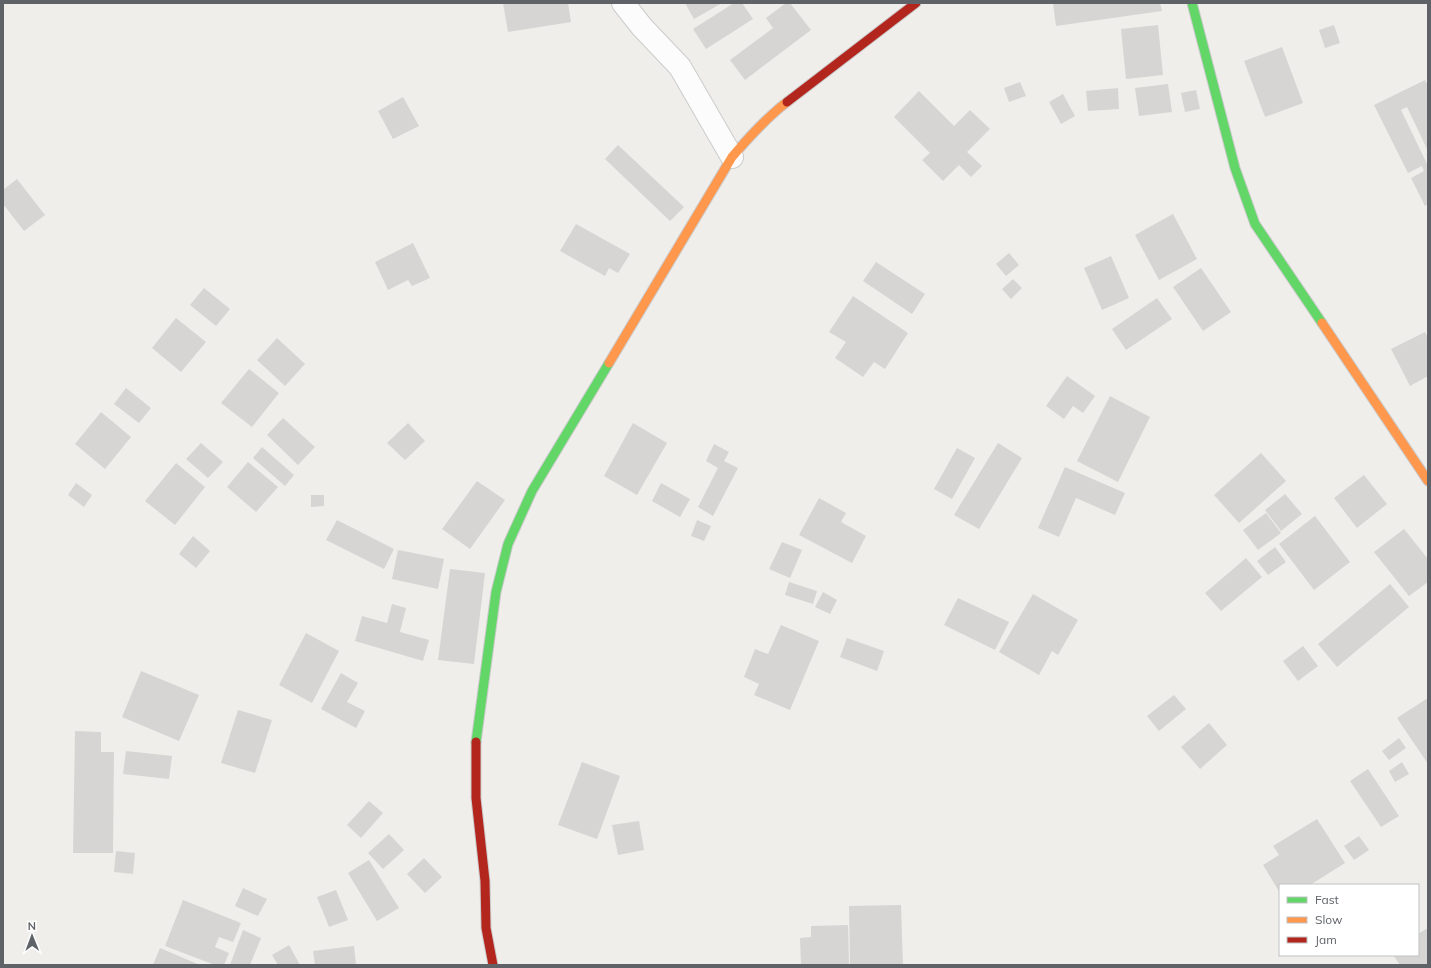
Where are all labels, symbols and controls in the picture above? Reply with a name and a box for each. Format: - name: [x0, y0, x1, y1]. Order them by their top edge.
- legend: [1279, 884, 1419, 956]
- text: Fast: [1315, 892, 1339, 907]
- text: Slow: [1315, 912, 1343, 927]
- north arrow: [12, 916, 52, 956]
- text: N: [28, 919, 36, 933]
- text: Jam: [1315, 932, 1337, 947]

